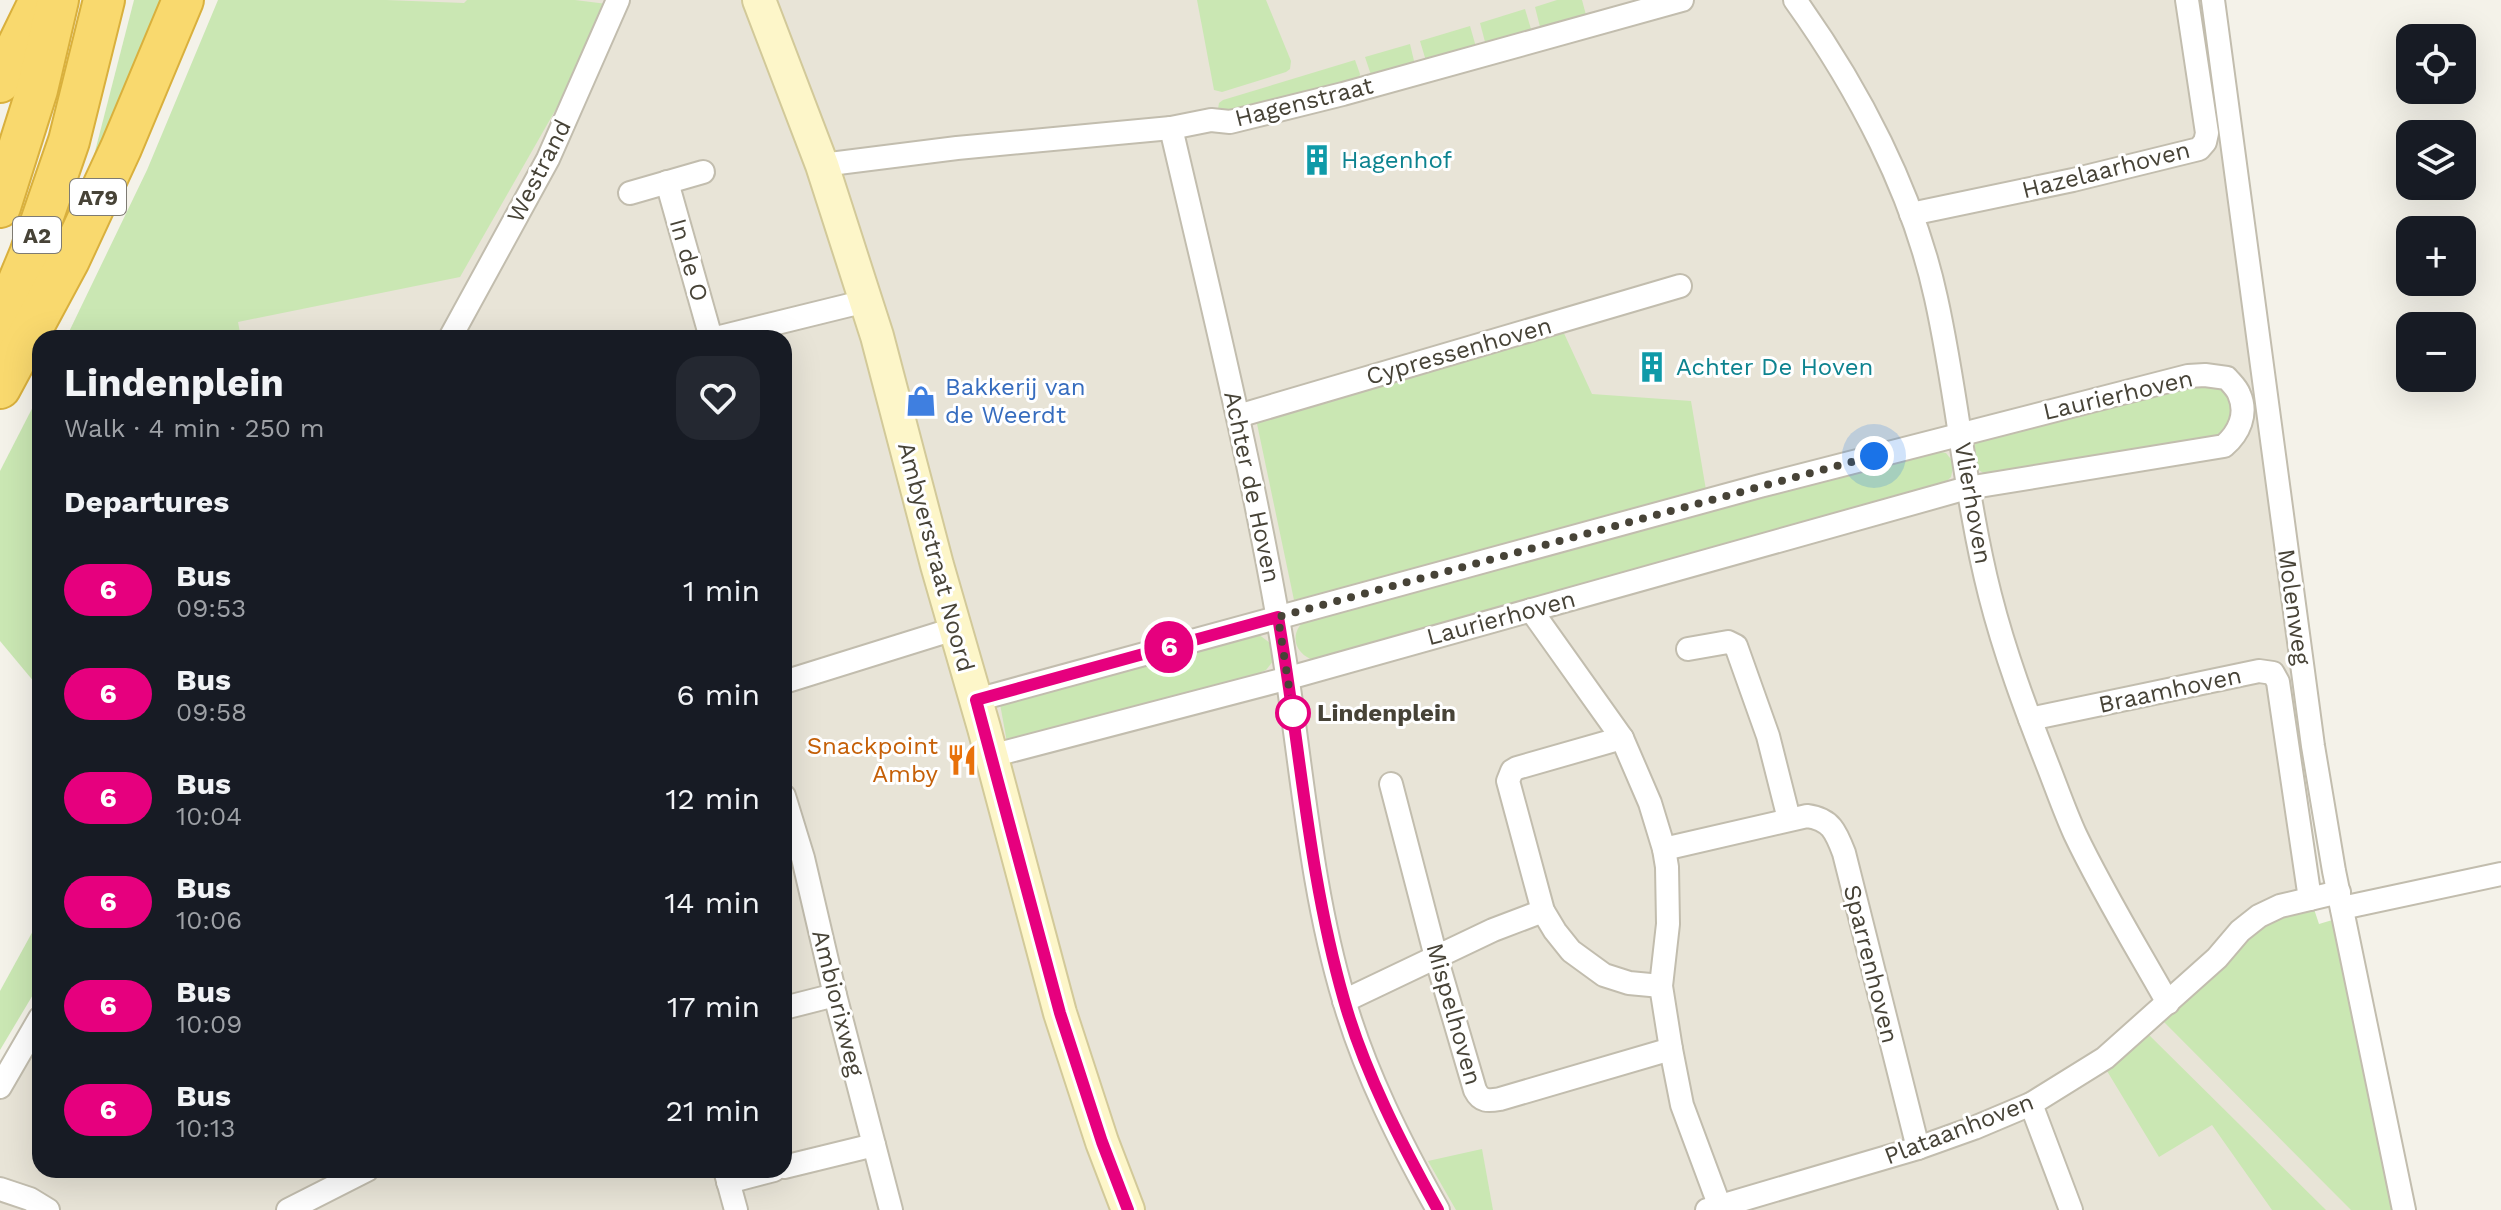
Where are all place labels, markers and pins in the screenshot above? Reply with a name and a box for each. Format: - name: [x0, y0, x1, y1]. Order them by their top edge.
- building icon: Hagenhof: [1300, 143, 1334, 177]
- place label: Hagenhof: [1341, 146, 1453, 174]
- building icon: Achter De Hoven: [1635, 350, 1669, 384]
- place label: Achter De Hoven: [1676, 353, 1873, 381]
- place label: Bakkerij van de Weerdt: [945, 373, 1086, 429]
- shop icon: Bakkerij van de Weerdt: [904, 384, 938, 418]
- marker: Lindenplein: [1276, 696, 1310, 730]
- place label: Lindenplein: [1317, 699, 1456, 727]
- place label: Snackpoint Amby: [807, 732, 939, 788]
- restaurant icon: Snackpoint Amby: [945, 743, 979, 777]

